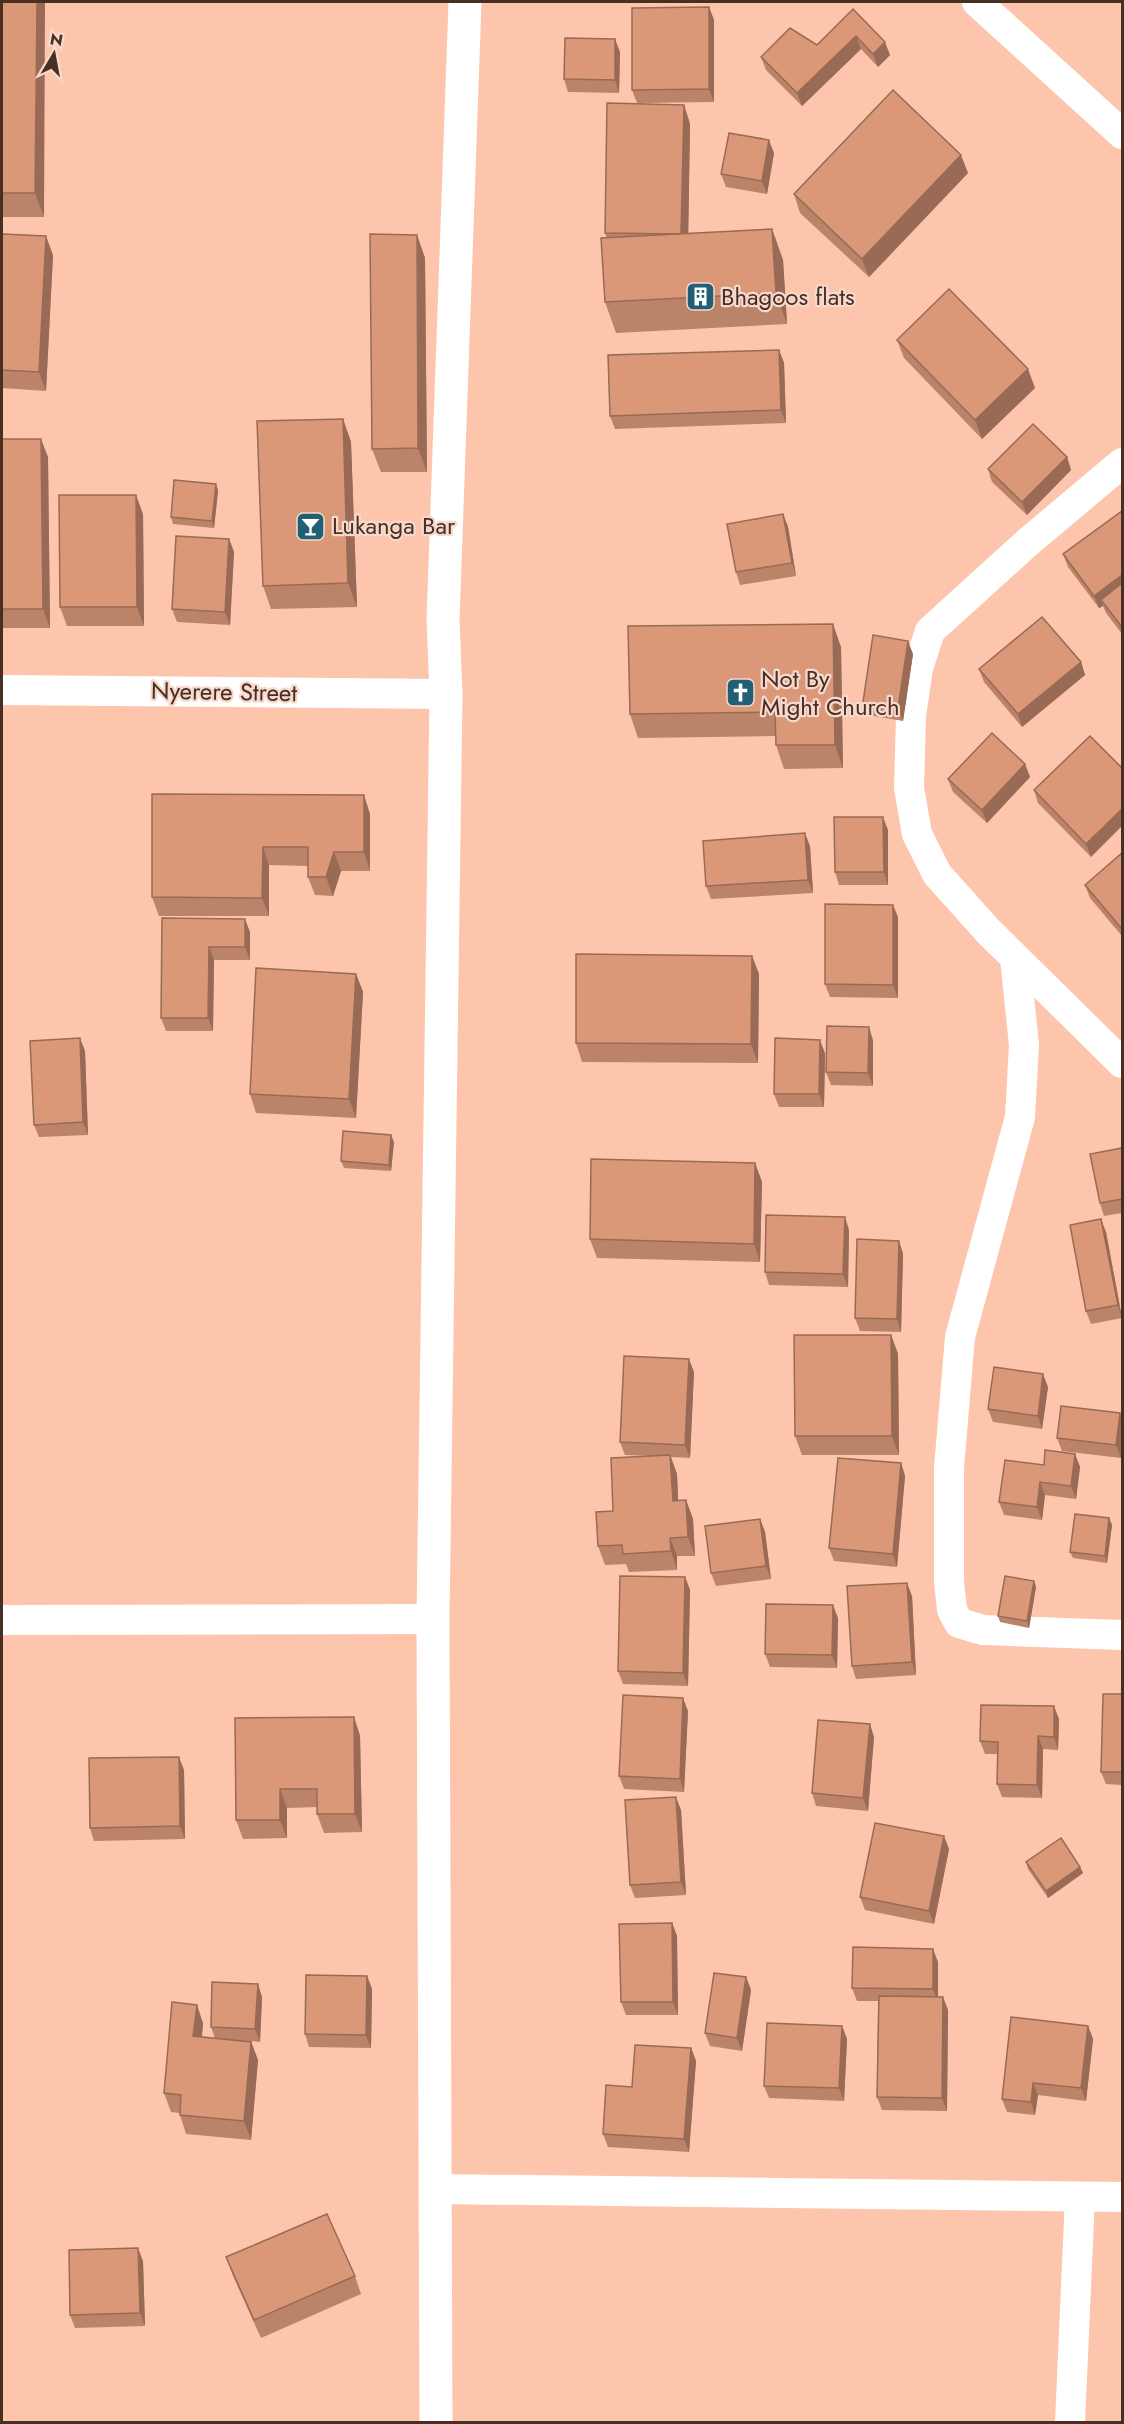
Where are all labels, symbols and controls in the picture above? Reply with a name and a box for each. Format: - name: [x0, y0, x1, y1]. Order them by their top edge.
- north arrow: [24, 24, 84, 84]
- text: N: [48, 27, 65, 52]
- place label: Bhagoos flats: [721, 279, 855, 314]
- building icon: Bhagoos flats: [684, 281, 716, 313]
- place label: Lukanga Bar: [332, 508, 456, 543]
- bar icon: Lukanga Bar: [295, 510, 327, 542]
- place label: Not By Might Church: [761, 661, 900, 724]
- street label: Nyerere Street: [151, 673, 298, 710]
- church icon: Not By Might Church: [724, 677, 756, 709]

